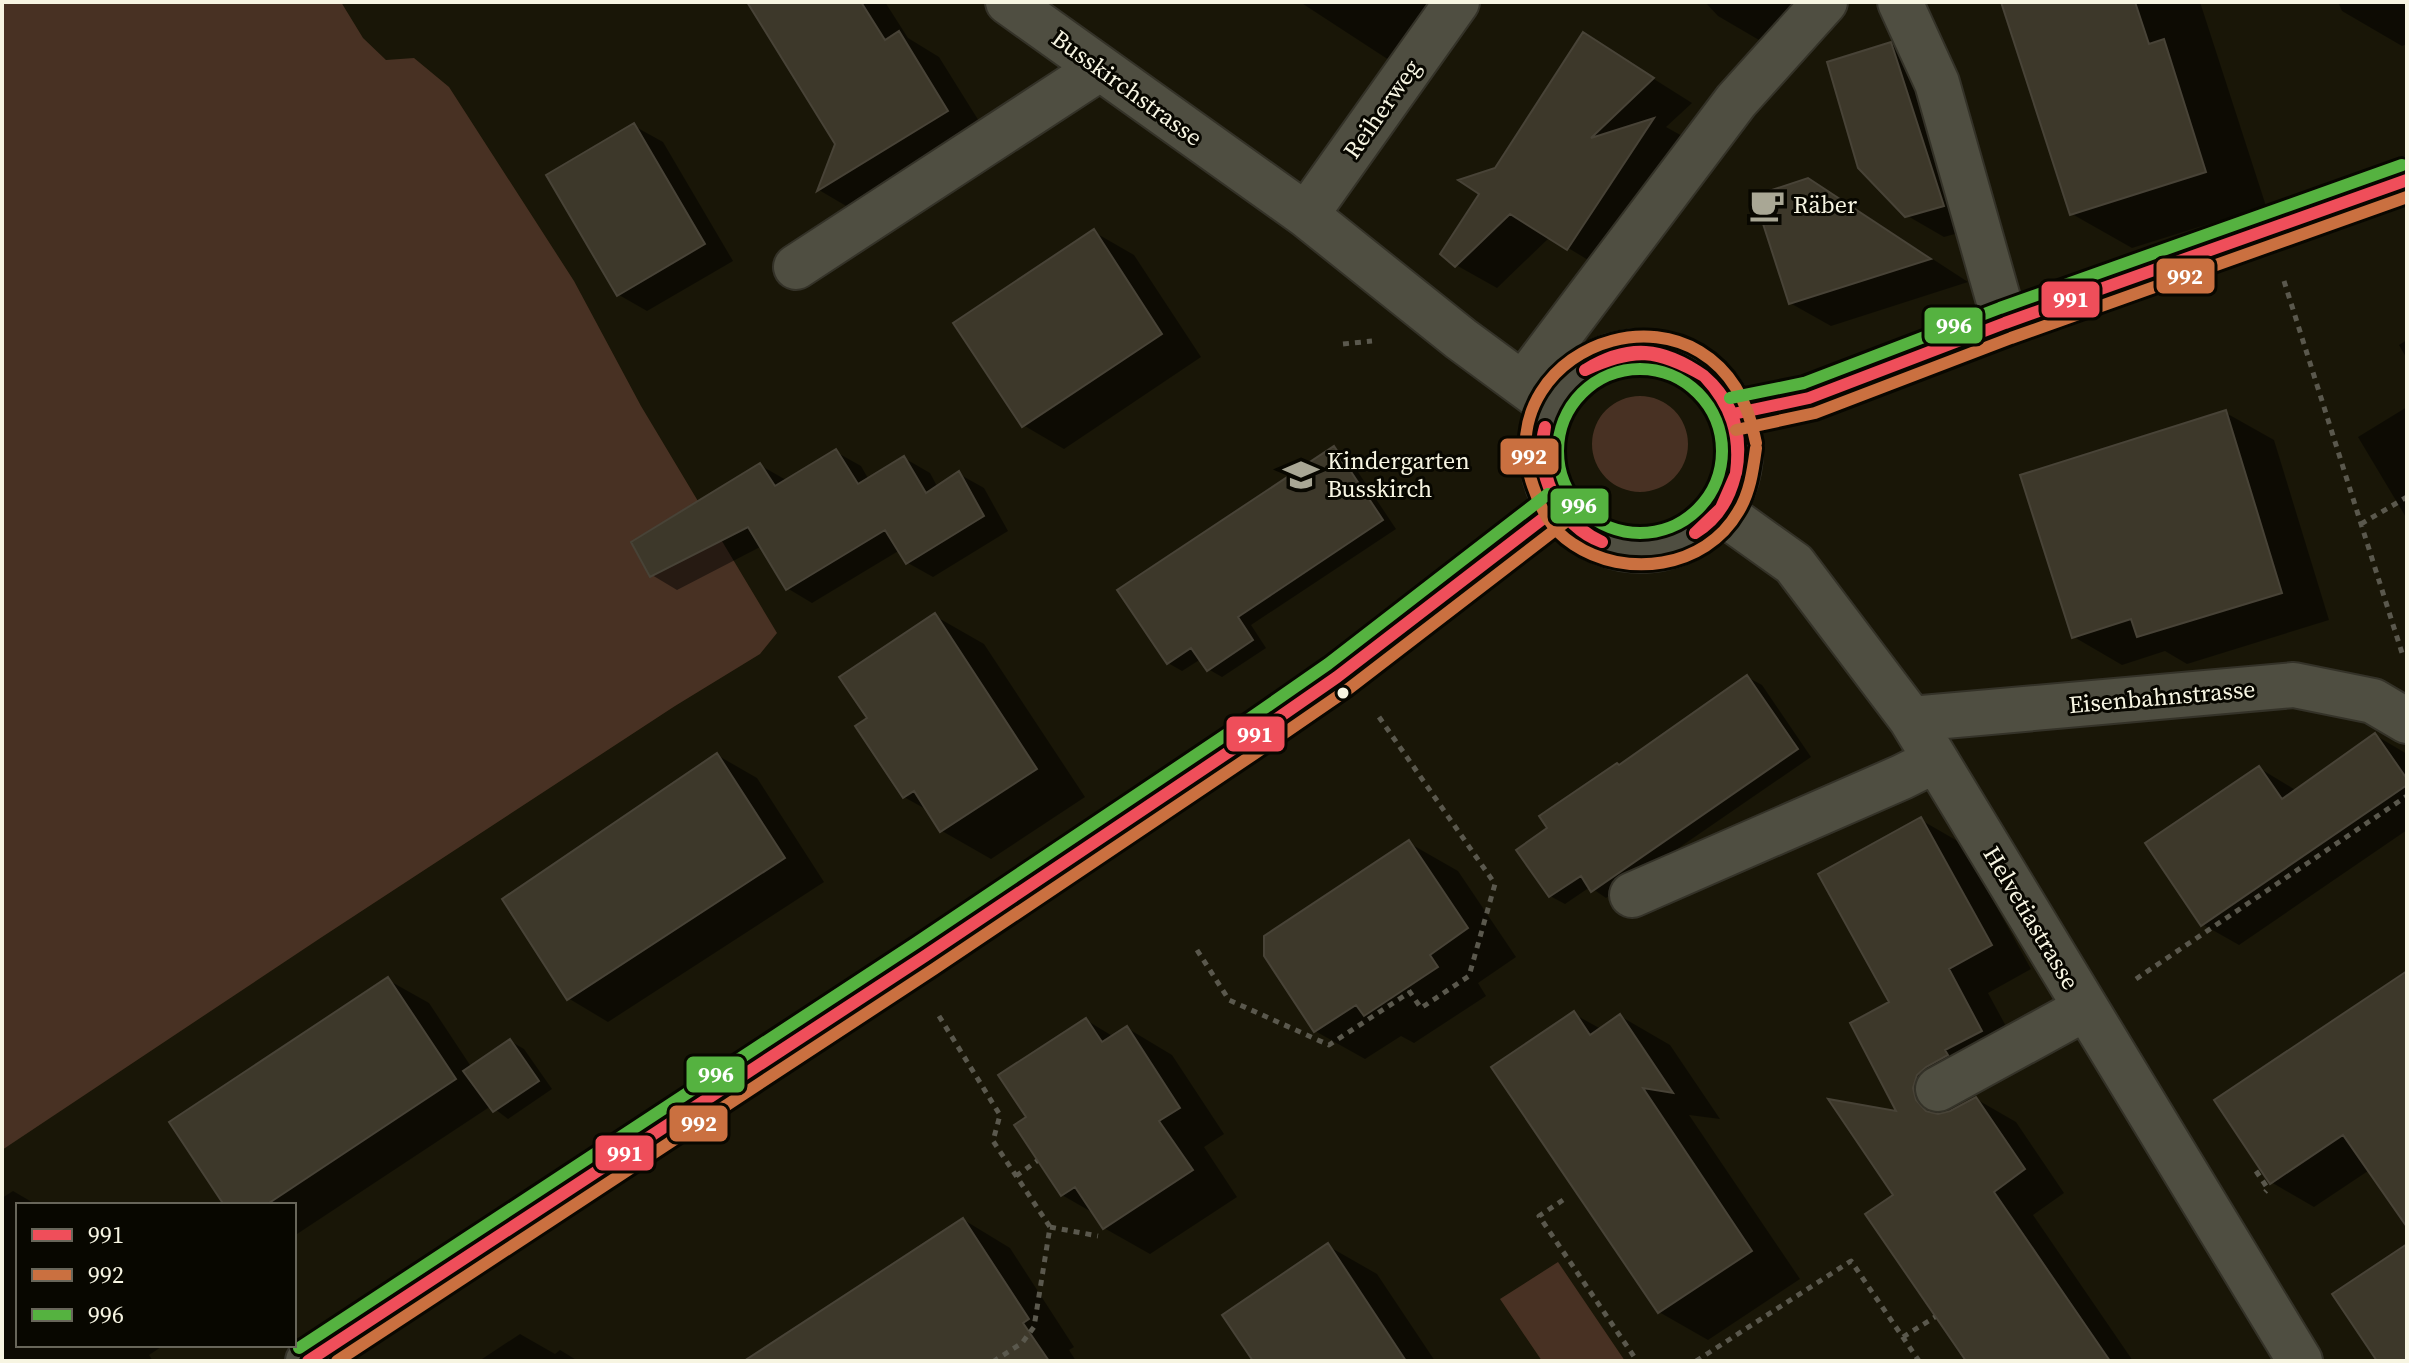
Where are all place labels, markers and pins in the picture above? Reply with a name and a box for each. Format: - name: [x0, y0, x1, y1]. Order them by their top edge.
- cafe icon: Räber: [1748, 186, 1786, 224]
- place label: Räber: [1793, 188, 1857, 221]
- place label: Kindergarten Busskirch: [1327, 444, 1470, 505]
- school or university icon: Kindergarten Busskirch: [1282, 456, 1320, 494]
- unlabelled marker: [1335, 685, 1351, 701]

